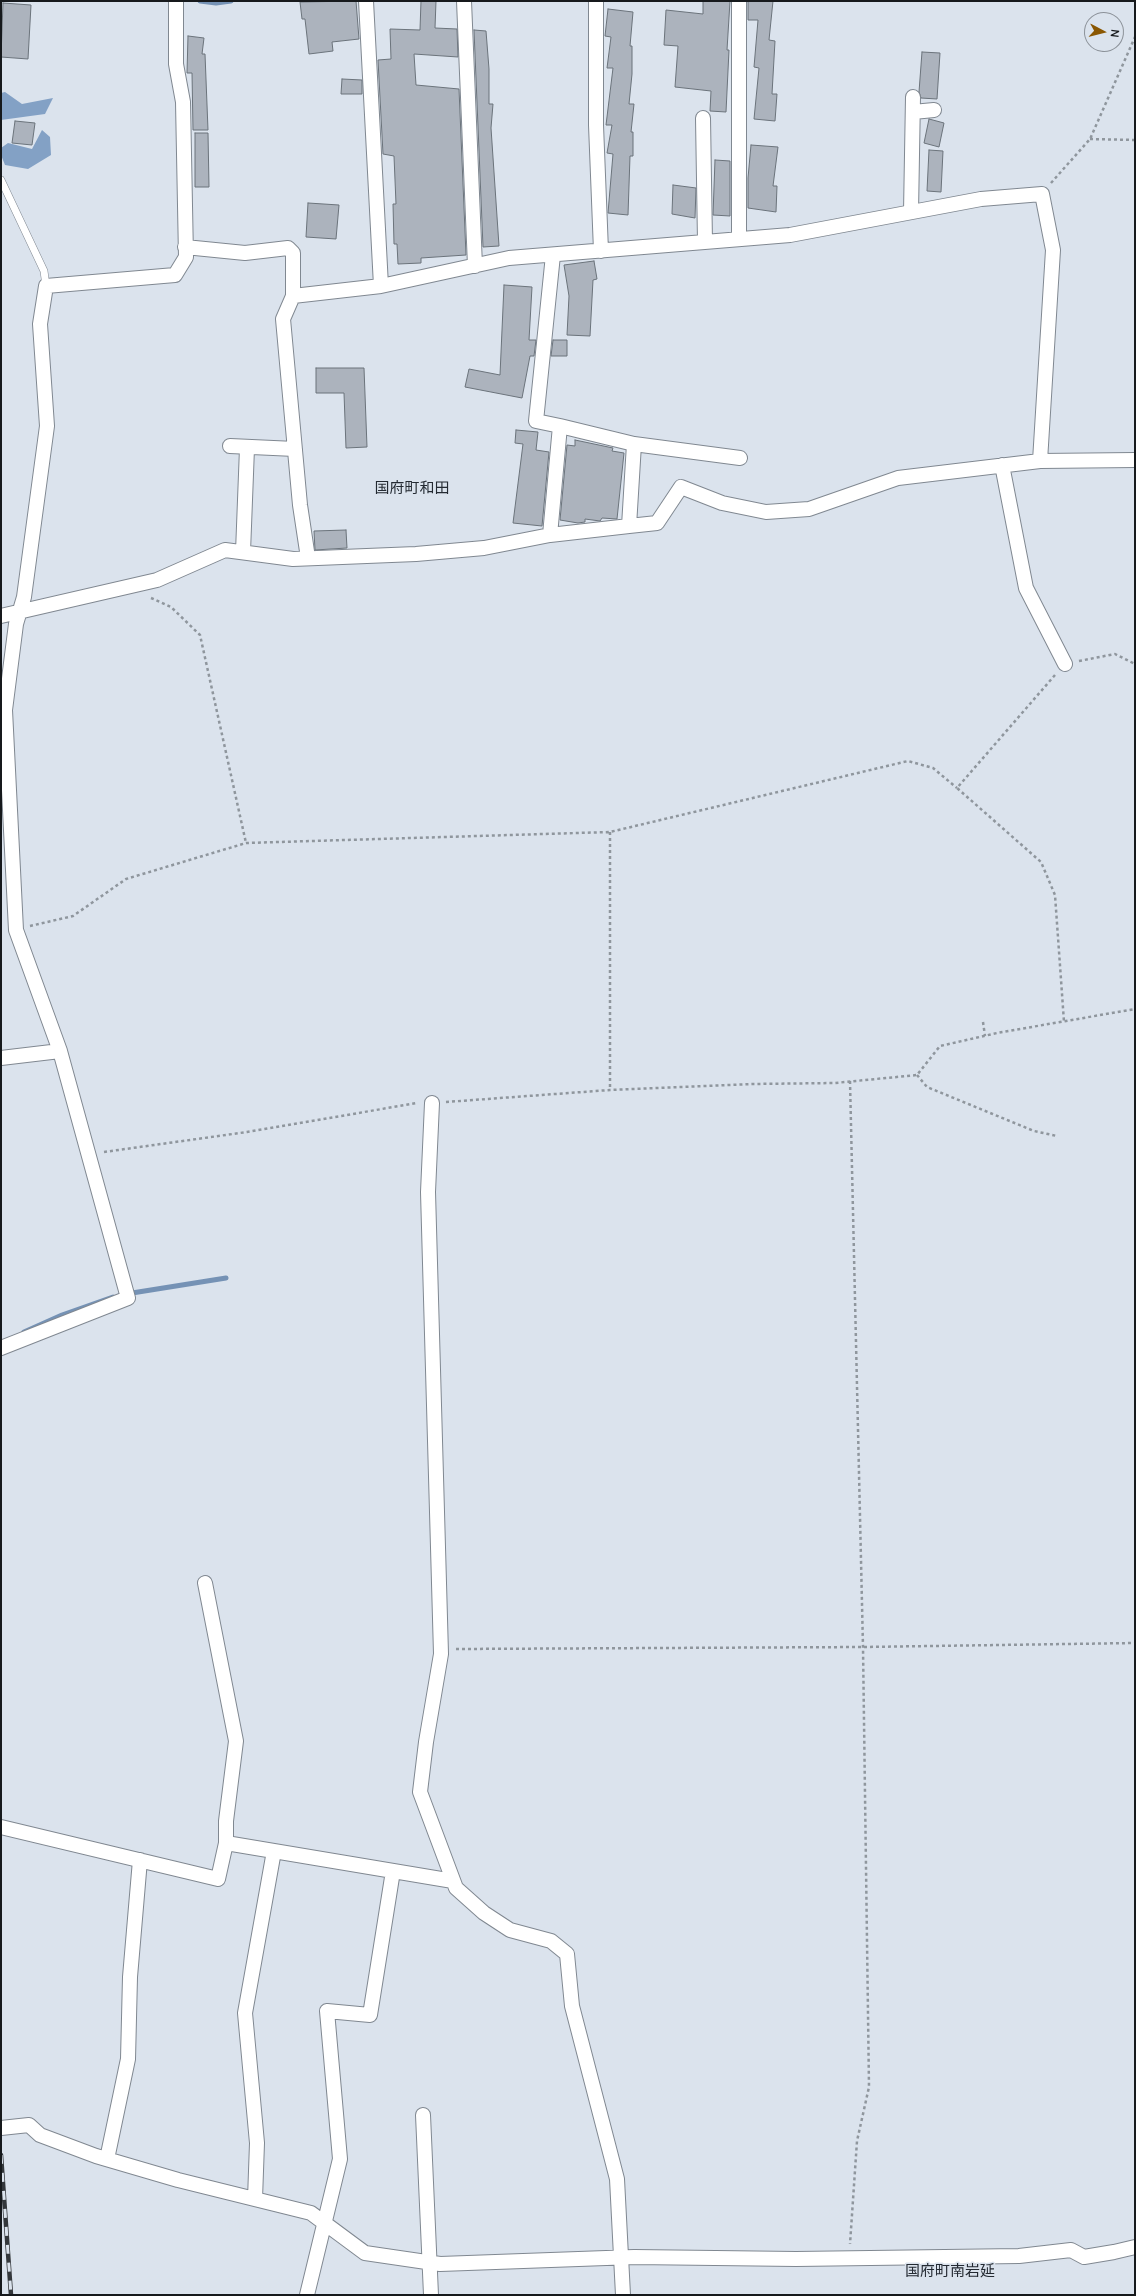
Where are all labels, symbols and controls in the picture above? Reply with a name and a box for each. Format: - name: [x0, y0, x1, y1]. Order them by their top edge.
- north arrow: [1084, 12, 1124, 52]
- text: N: [1107, 29, 1123, 38]
- district label: 国府町和田: [375, 480, 449, 498]
- district label: 国府町南岩延: [905, 2263, 995, 2281]

